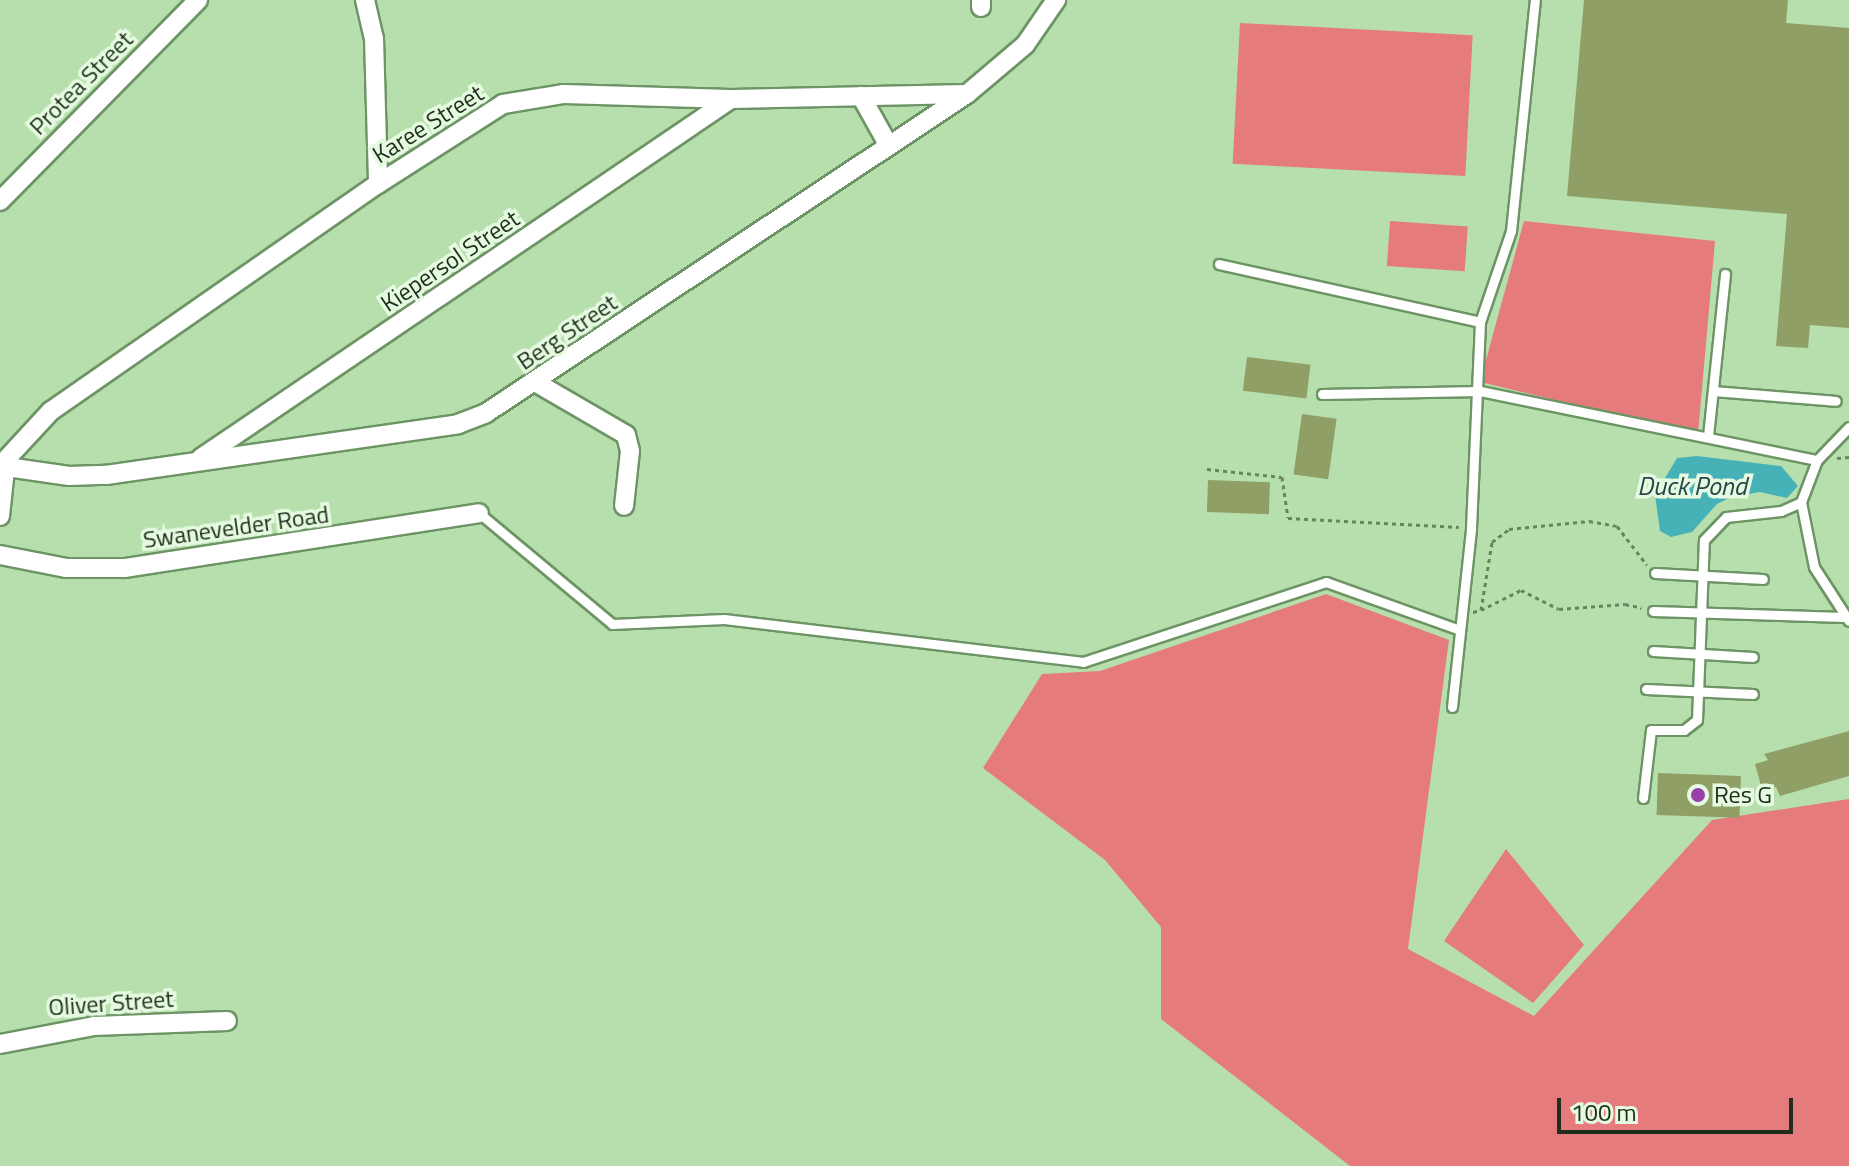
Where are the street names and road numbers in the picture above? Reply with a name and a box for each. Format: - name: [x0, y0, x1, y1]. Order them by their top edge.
- street label: Protea Street: [23, 25, 139, 141]
- street label: Karee Street: [367, 79, 489, 169]
- street label: Kiepersol Street: [375, 204, 525, 318]
- street label: Berg Street: [511, 288, 623, 376]
- street label: Swanevelder Road: [141, 500, 331, 554]
- street label: Oliver Street: [47, 984, 175, 1022]

